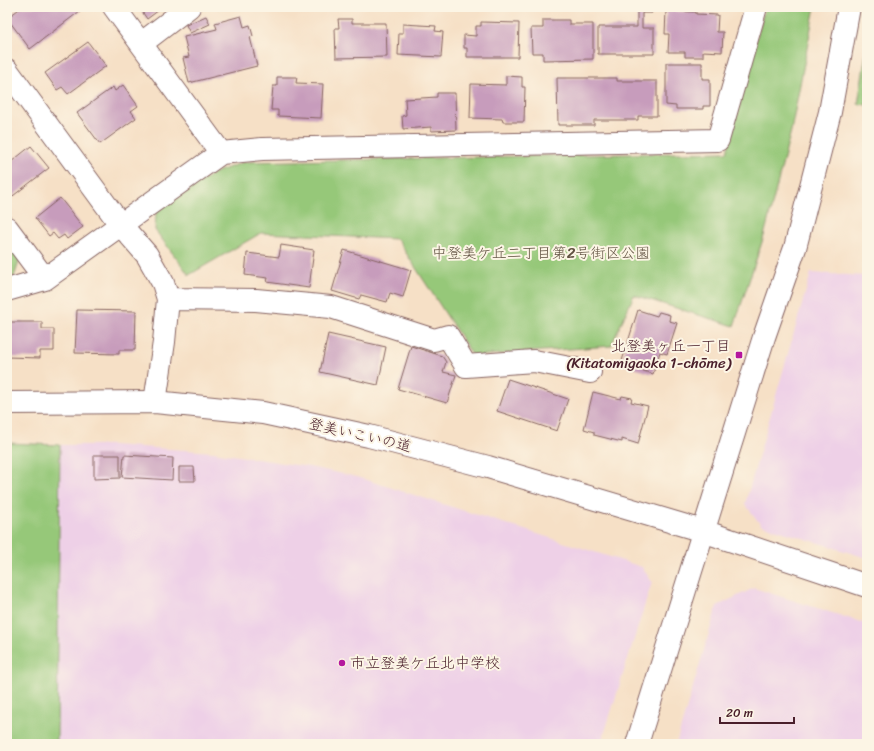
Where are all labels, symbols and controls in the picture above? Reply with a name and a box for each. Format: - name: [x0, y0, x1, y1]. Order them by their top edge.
- park label: 中登美ケ丘二丁目第2号街区公園: [432, 240, 650, 266]
- place label: 北登美ヶ丘一丁目 (Kitatomigaoka 1-chōme): [566, 333, 732, 376]
- marker: 北登美ヶ丘一丁目 (Kitatomigaoka 1-chōme): [734, 350, 744, 360]
- street label: 登美いこいの道: [306, 411, 414, 459]
- place label: 市立登美ケ丘北中学校: [350, 650, 500, 676]
- marker: 市立登美ケ丘北中学校: [337, 658, 347, 668]
- scale bar: [720, 699, 794, 725]
- text: 20 m: [726, 702, 753, 724]

